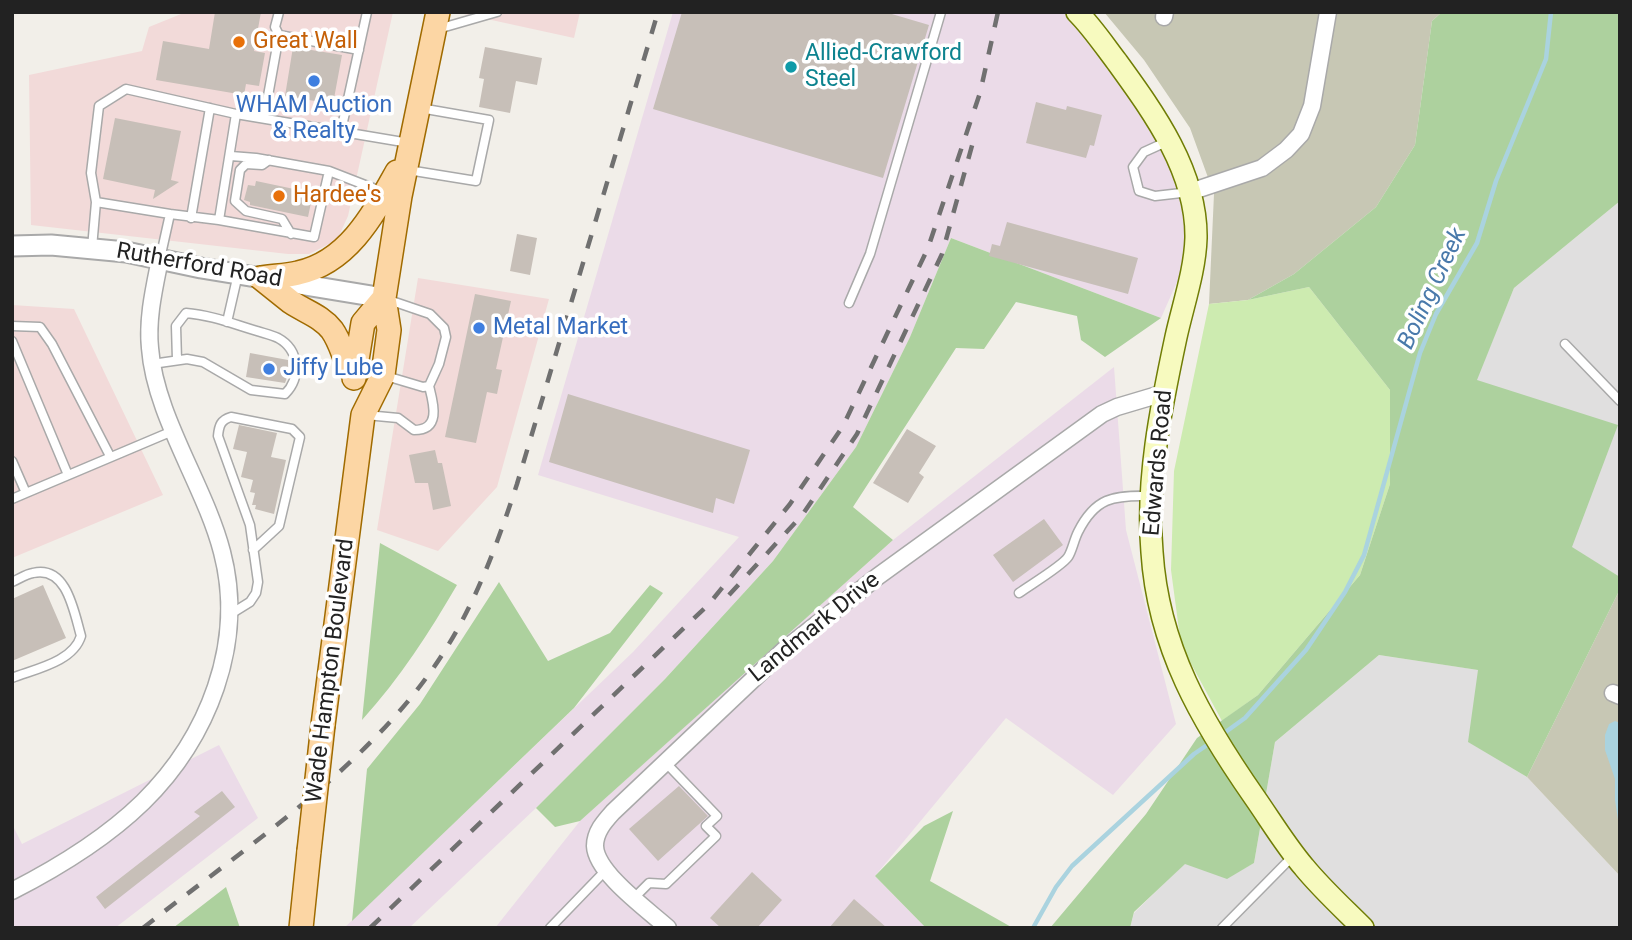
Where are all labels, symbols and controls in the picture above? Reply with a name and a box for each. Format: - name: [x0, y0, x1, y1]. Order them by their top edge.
- place label: Great Wall: [253, 28, 358, 56]
- marker: Great Wall: [231, 34, 247, 50]
- place label: Allied-Crawford Steel: [805, 40, 962, 94]
- marker: Allied-Crawford Steel: [783, 59, 799, 75]
- marker: WHAM Auction & Realty: [306, 73, 322, 89]
- place label: WHAM Auction & Realty: [236, 92, 392, 146]
- place label: Hardee's: [293, 182, 382, 210]
- marker: Hardee's: [271, 188, 287, 204]
- water label: Boling Creek: [1392, 224, 1474, 354]
- street label: Rutherford Road: [114, 238, 284, 294]
- place label: Metal Market: [493, 314, 628, 342]
- marker: Metal Market: [471, 320, 487, 336]
- place label: Jiffy Lube: [283, 355, 384, 383]
- marker: Jiffy Lube: [261, 361, 277, 377]
- street label: Edwards Road: [1139, 389, 1179, 537]
- street label: Wade Hampton Boulevard: [301, 537, 361, 805]
- street label: Landmark Drive: [744, 567, 886, 689]

